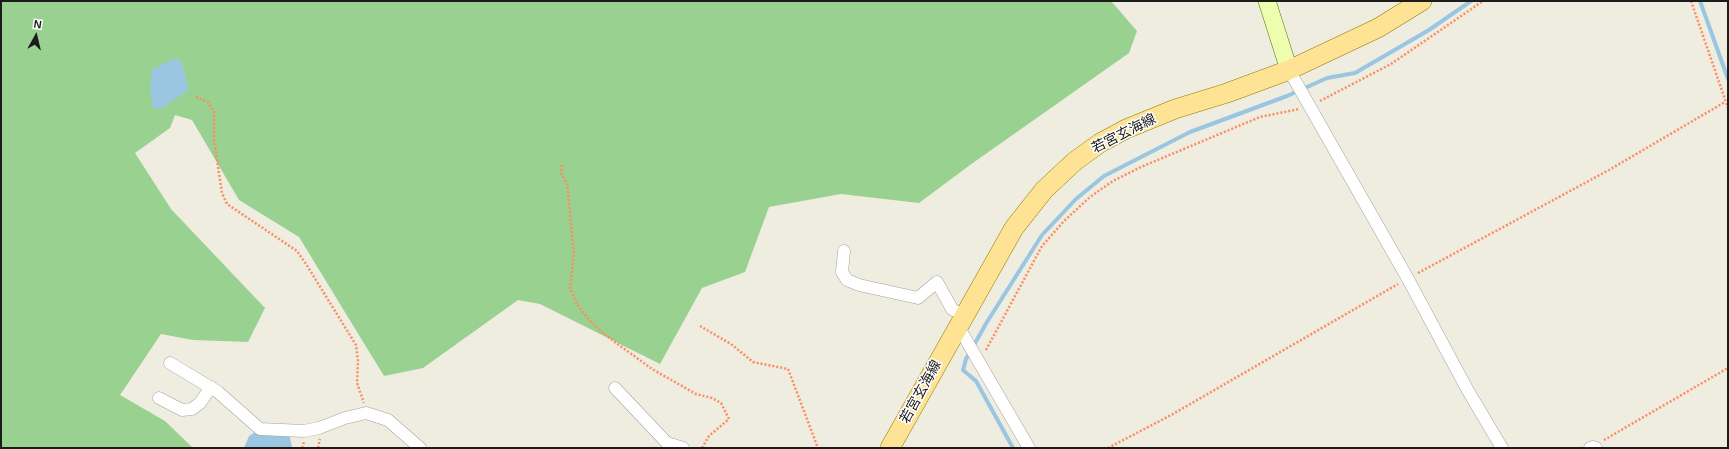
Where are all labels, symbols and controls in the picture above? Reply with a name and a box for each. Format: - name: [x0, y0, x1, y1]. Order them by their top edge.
- north arrow: [16, 16, 56, 56]
- text: N: [33, 18, 42, 31]
- street label: 若宮玄海線: [1089, 111, 1159, 157]
- street label: 若宮玄海線: [897, 357, 945, 427]

